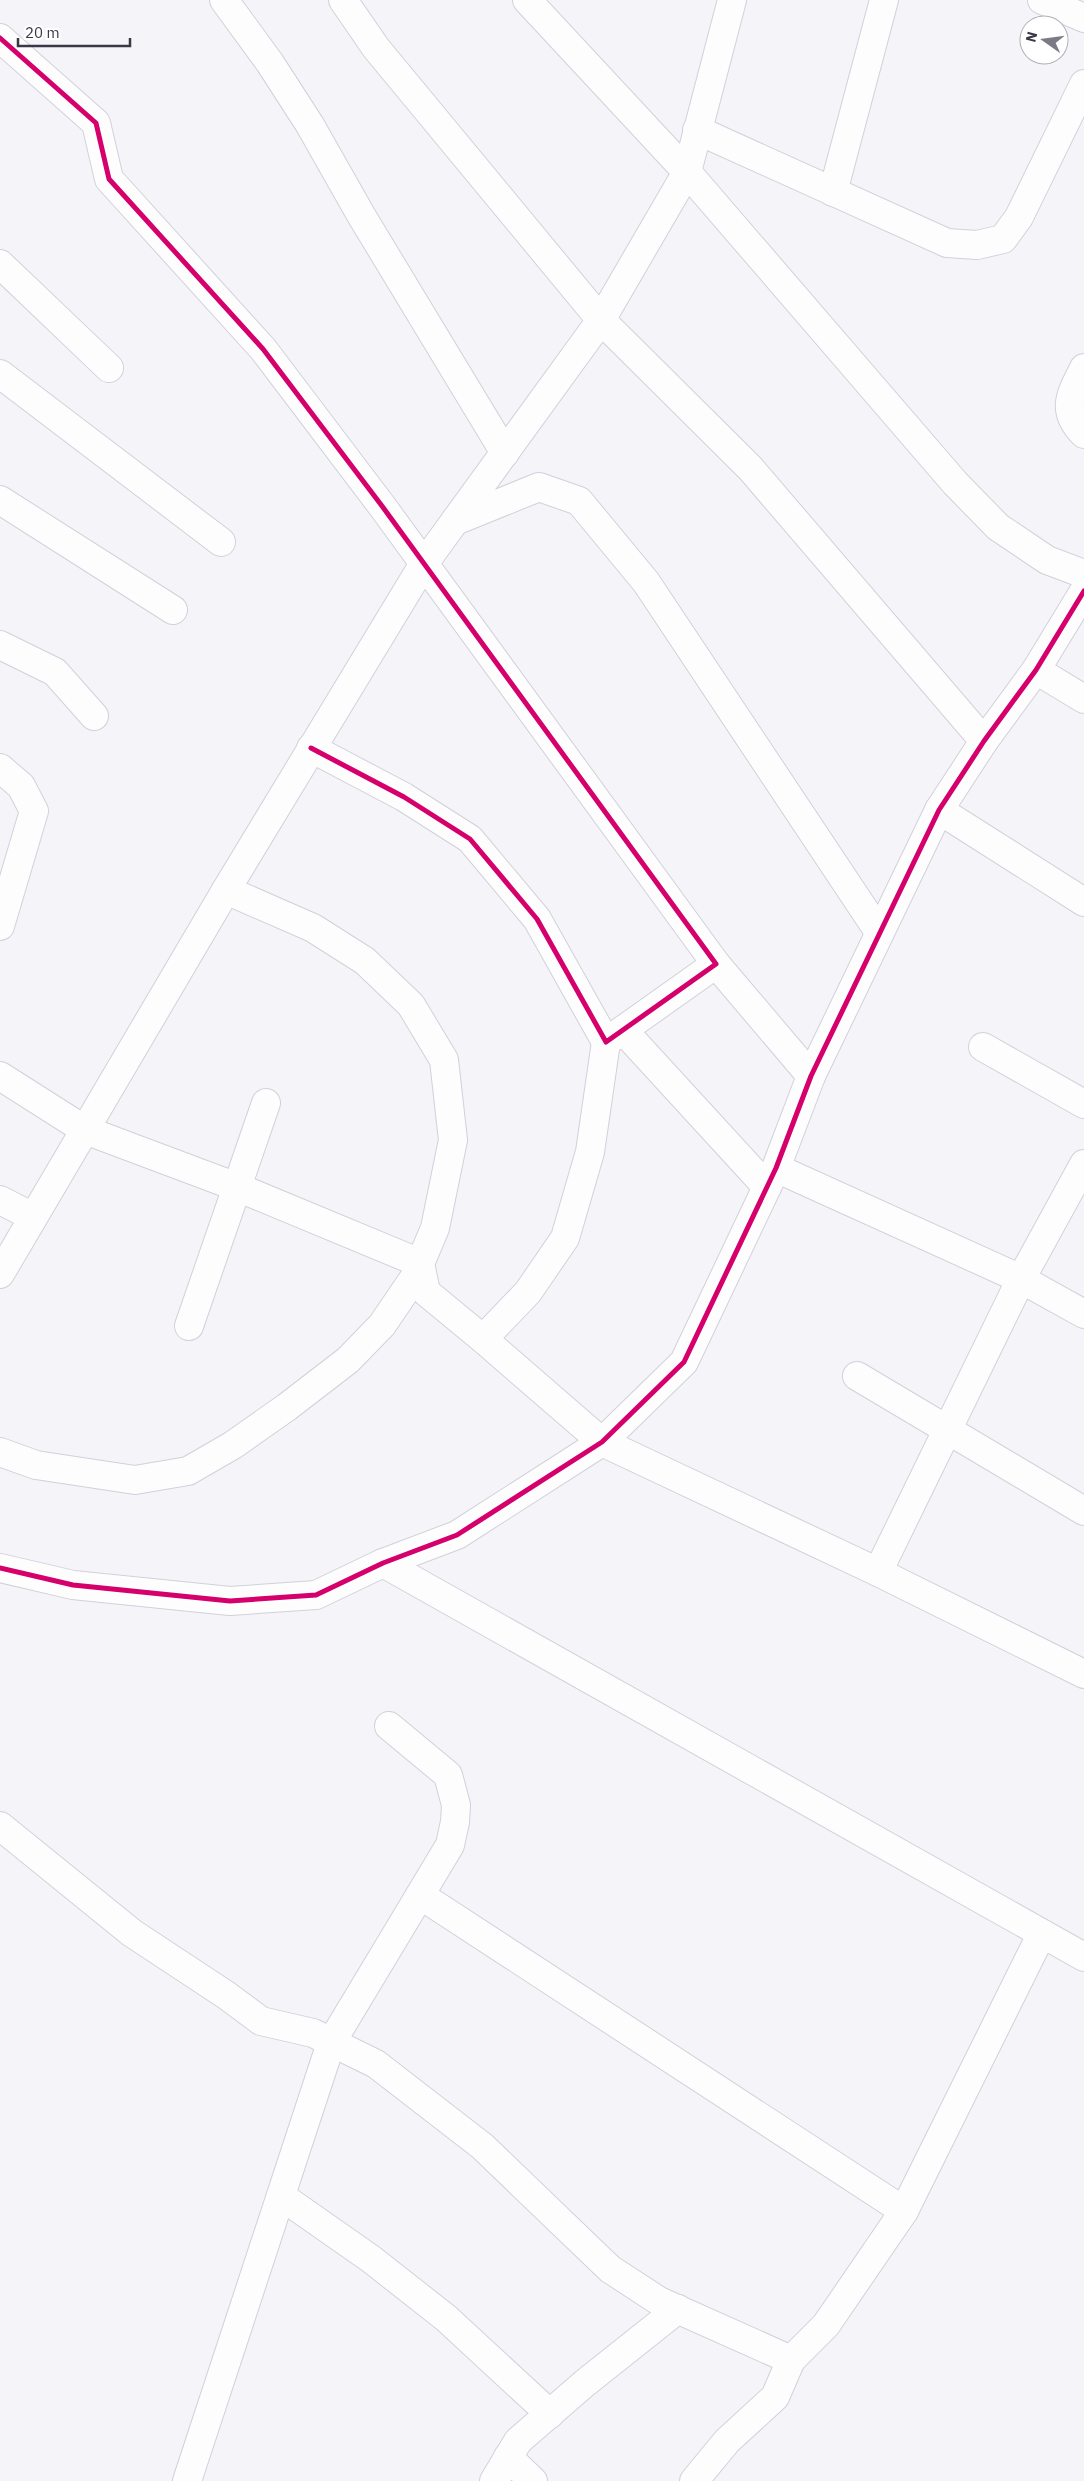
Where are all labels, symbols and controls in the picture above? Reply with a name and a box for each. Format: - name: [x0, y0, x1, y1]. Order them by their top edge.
- scale bar: [18, 15, 130, 47]
- north arrow: [1019, 15, 1069, 65]
- text: 20 m: [25, 23, 60, 42]
- text: N: [1021, 30, 1041, 44]

